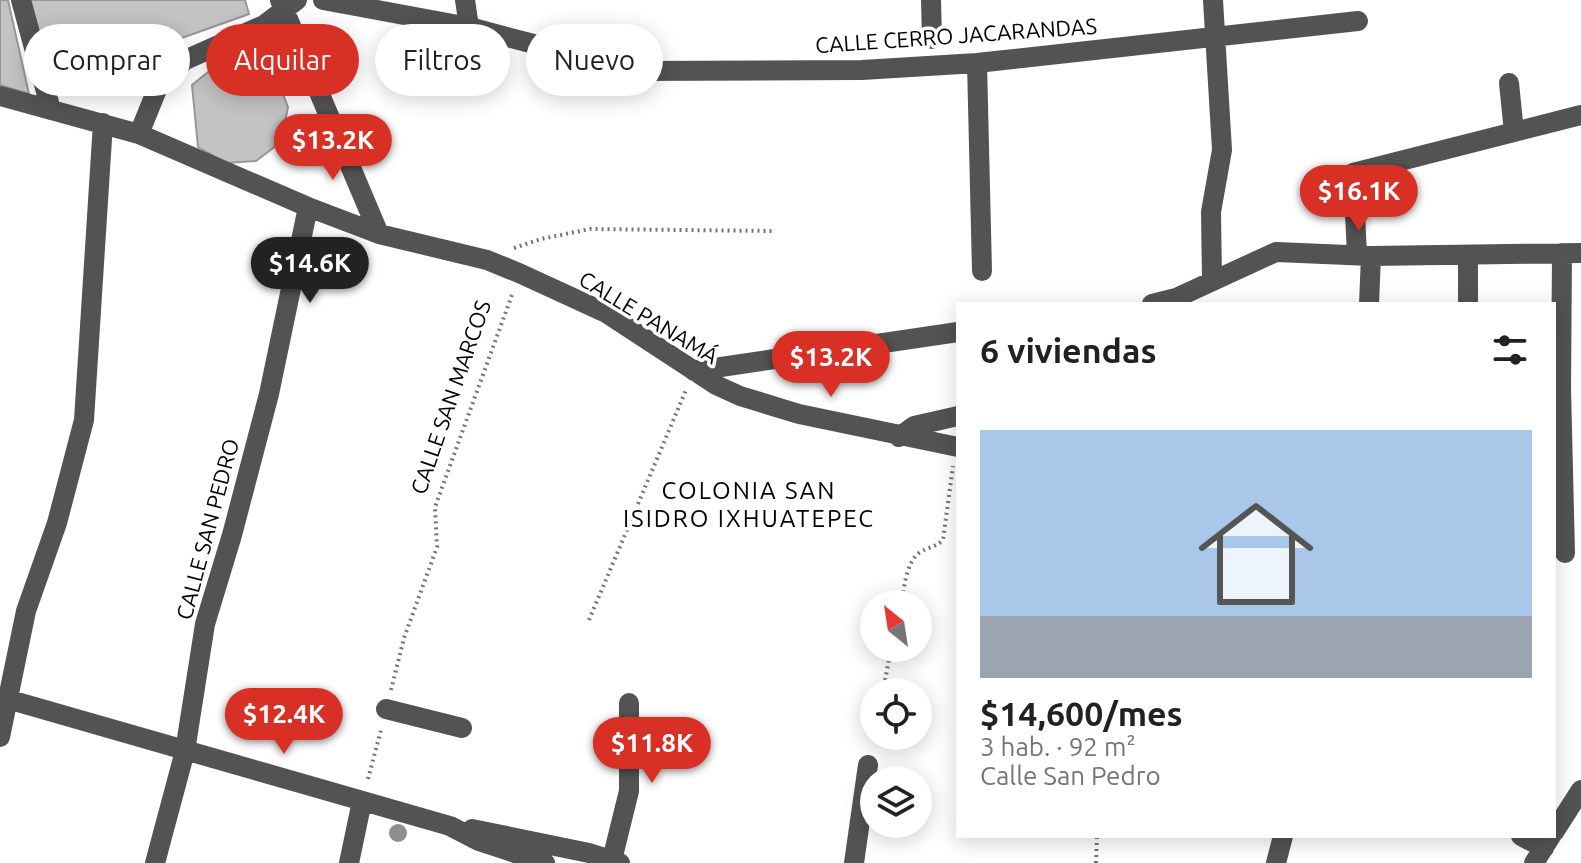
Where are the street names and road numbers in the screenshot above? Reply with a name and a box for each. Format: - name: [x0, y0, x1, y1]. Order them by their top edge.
- street label: CALLE CERRO JACARANDAS: [814, 13, 1098, 57]
- street label: CALLE PANAMÁ: [575, 265, 724, 369]
- street label: CALLE SAN MARCOS: [405, 297, 495, 497]
- street label: CALLE SAN PEDRO: [171, 436, 243, 622]

